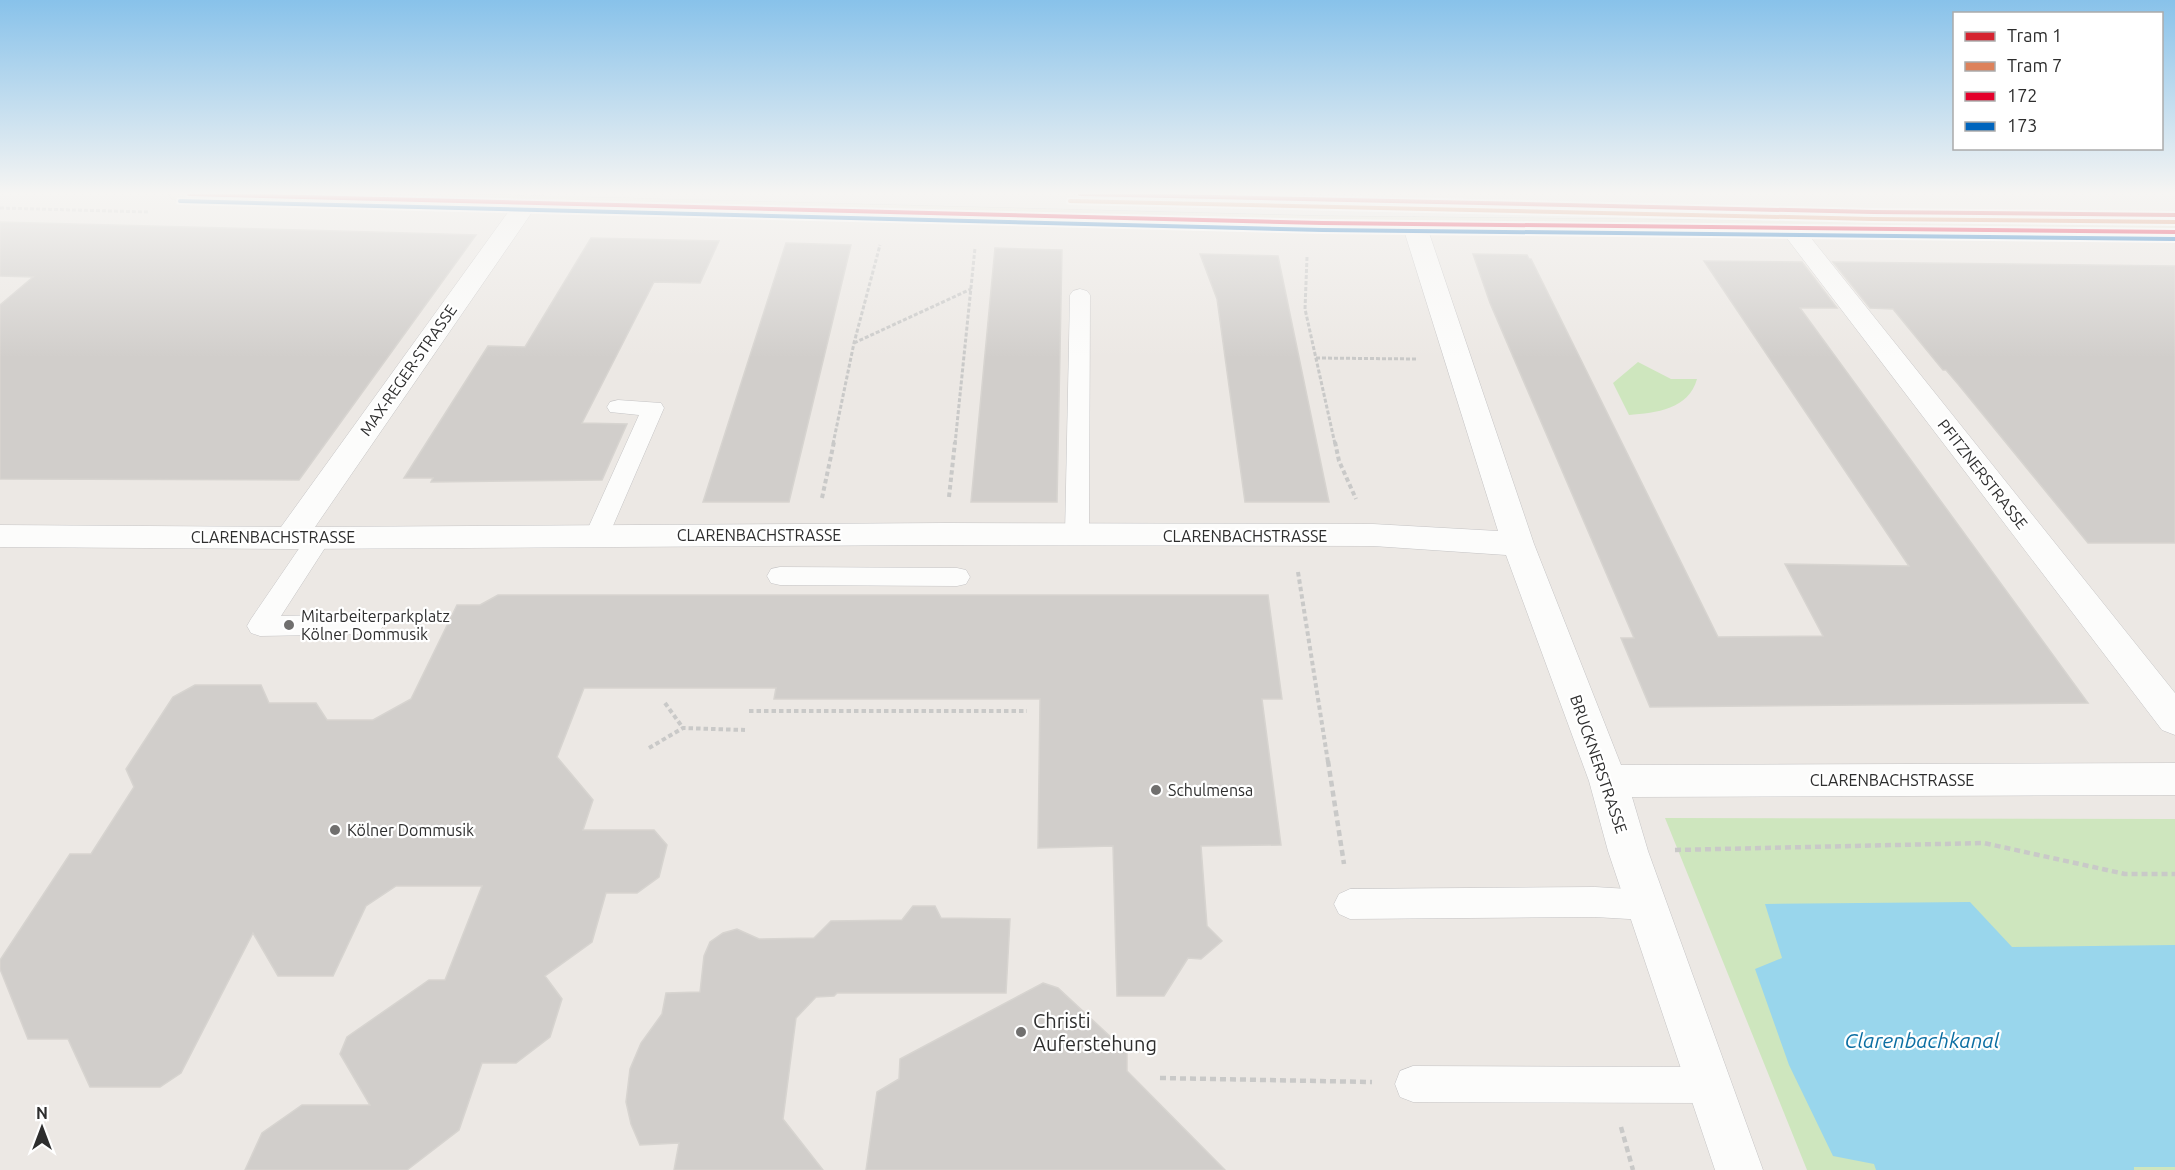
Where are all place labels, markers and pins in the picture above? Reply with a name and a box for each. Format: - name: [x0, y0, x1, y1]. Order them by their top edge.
- place label: Mitarbeiterparkplatz Kölner Dommusik: [301, 607, 450, 643]
- marker: Mitarbeiterparkplatz Kölner Dommusik: [282, 618, 296, 632]
- place label: Schulmensa: [1168, 781, 1253, 799]
- marker: Schulmensa: [1149, 783, 1163, 797]
- place label: Kölner Dommusik: [347, 821, 474, 839]
- marker: Kölner Dommusik: [328, 823, 342, 837]
- place label: Christi Auferstehung: [1033, 1009, 1157, 1055]
- marker: Christi Auferstehung: [1014, 1025, 1028, 1039]

